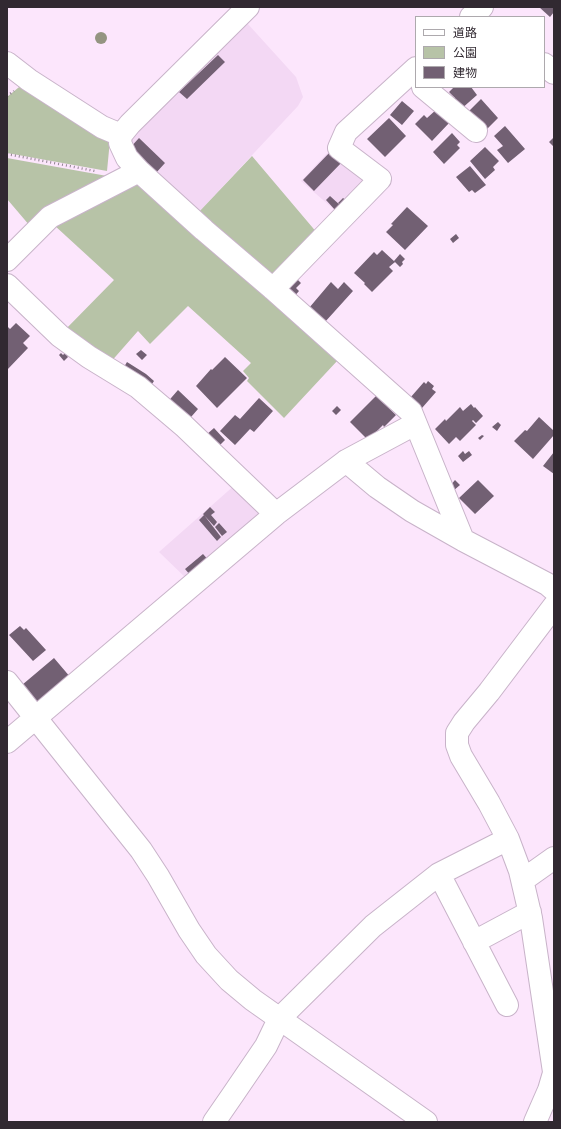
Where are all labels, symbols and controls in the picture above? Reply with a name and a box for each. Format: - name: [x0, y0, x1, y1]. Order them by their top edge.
- legend: [415, 16, 545, 88]
- text: 道路: [453, 24, 477, 42]
- text: 公園: [453, 44, 477, 62]
- text: 建物: [453, 64, 477, 82]

